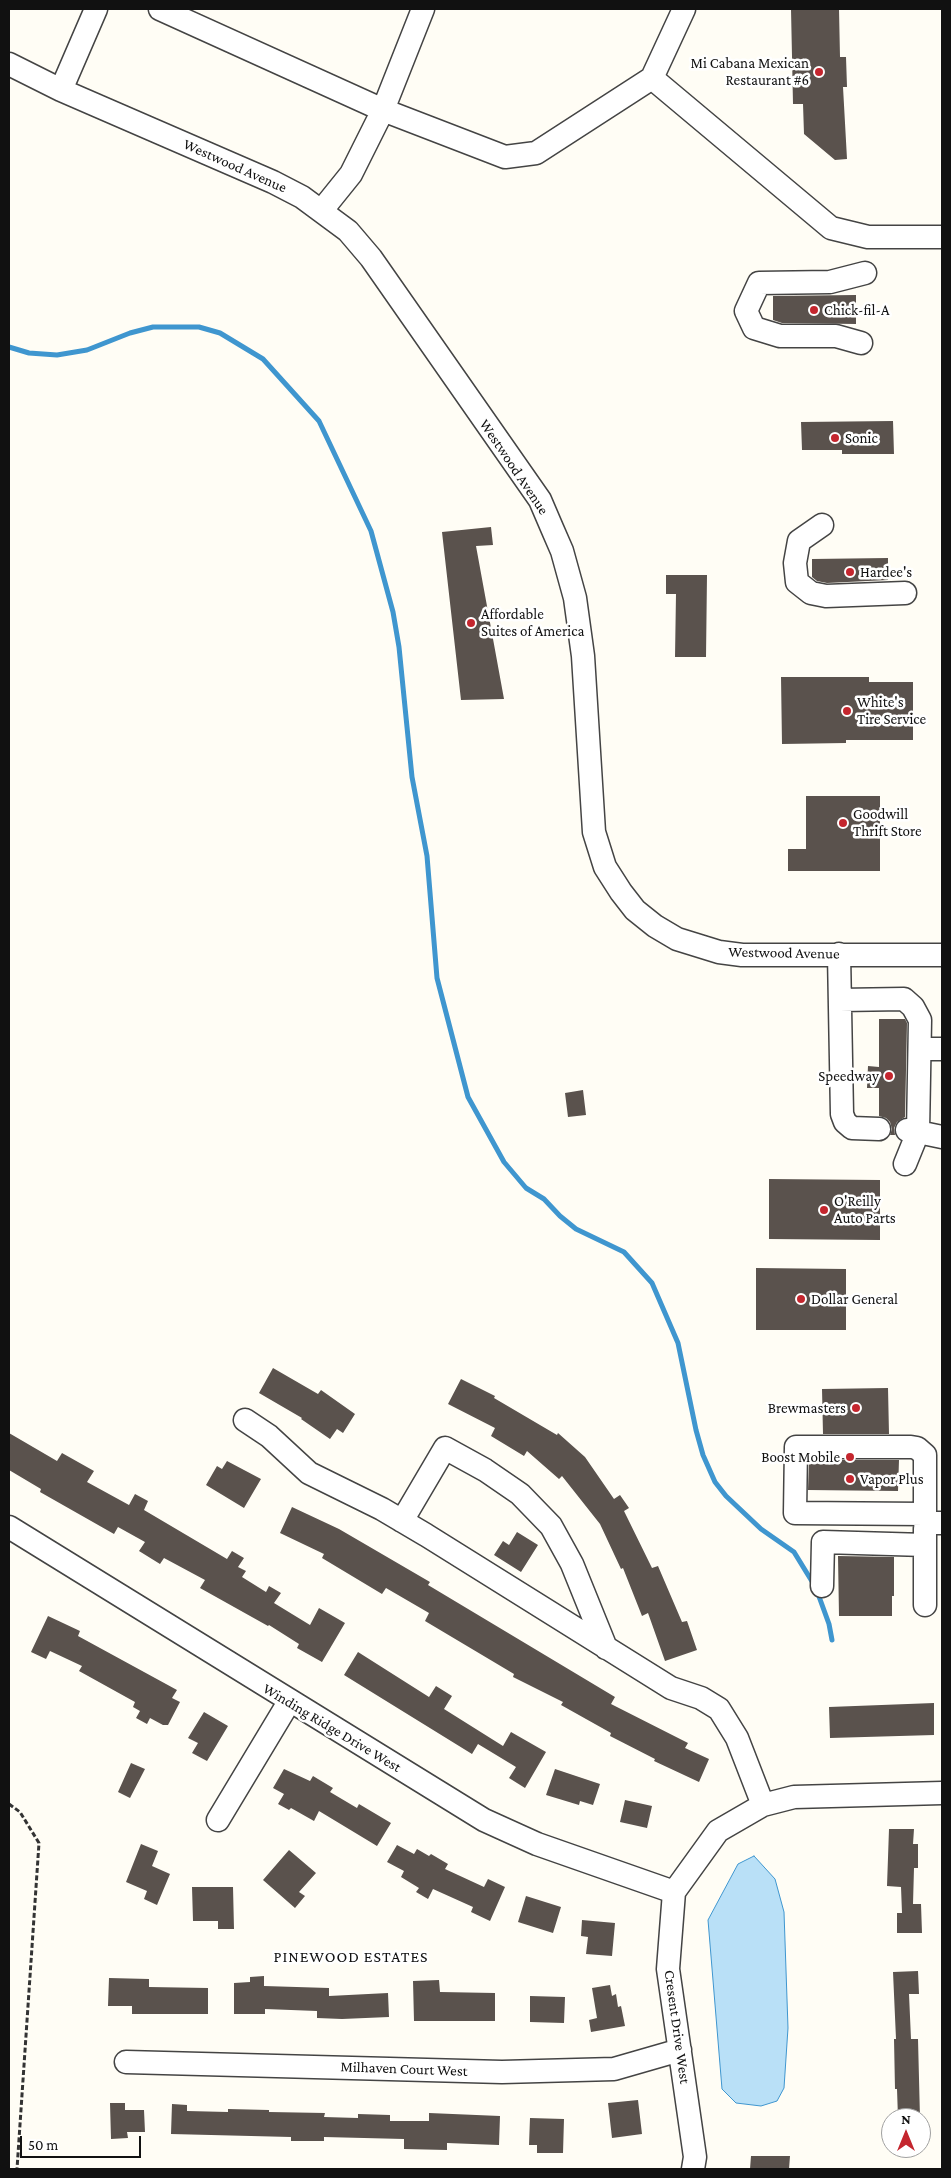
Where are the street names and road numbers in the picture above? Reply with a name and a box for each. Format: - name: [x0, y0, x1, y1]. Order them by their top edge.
- street label: Westwood Avenue: [181, 135, 289, 197]
- street label: Westwood Avenue: [475, 416, 553, 518]
- street label: Westwood Avenue: [728, 943, 840, 963]
- street label: Winding Ridge Drive West: [260, 1680, 404, 1776]
- street label: Cresent Drive West: [660, 1969, 694, 2085]
- street label: Milhaven Court West: [340, 2058, 468, 2080]

